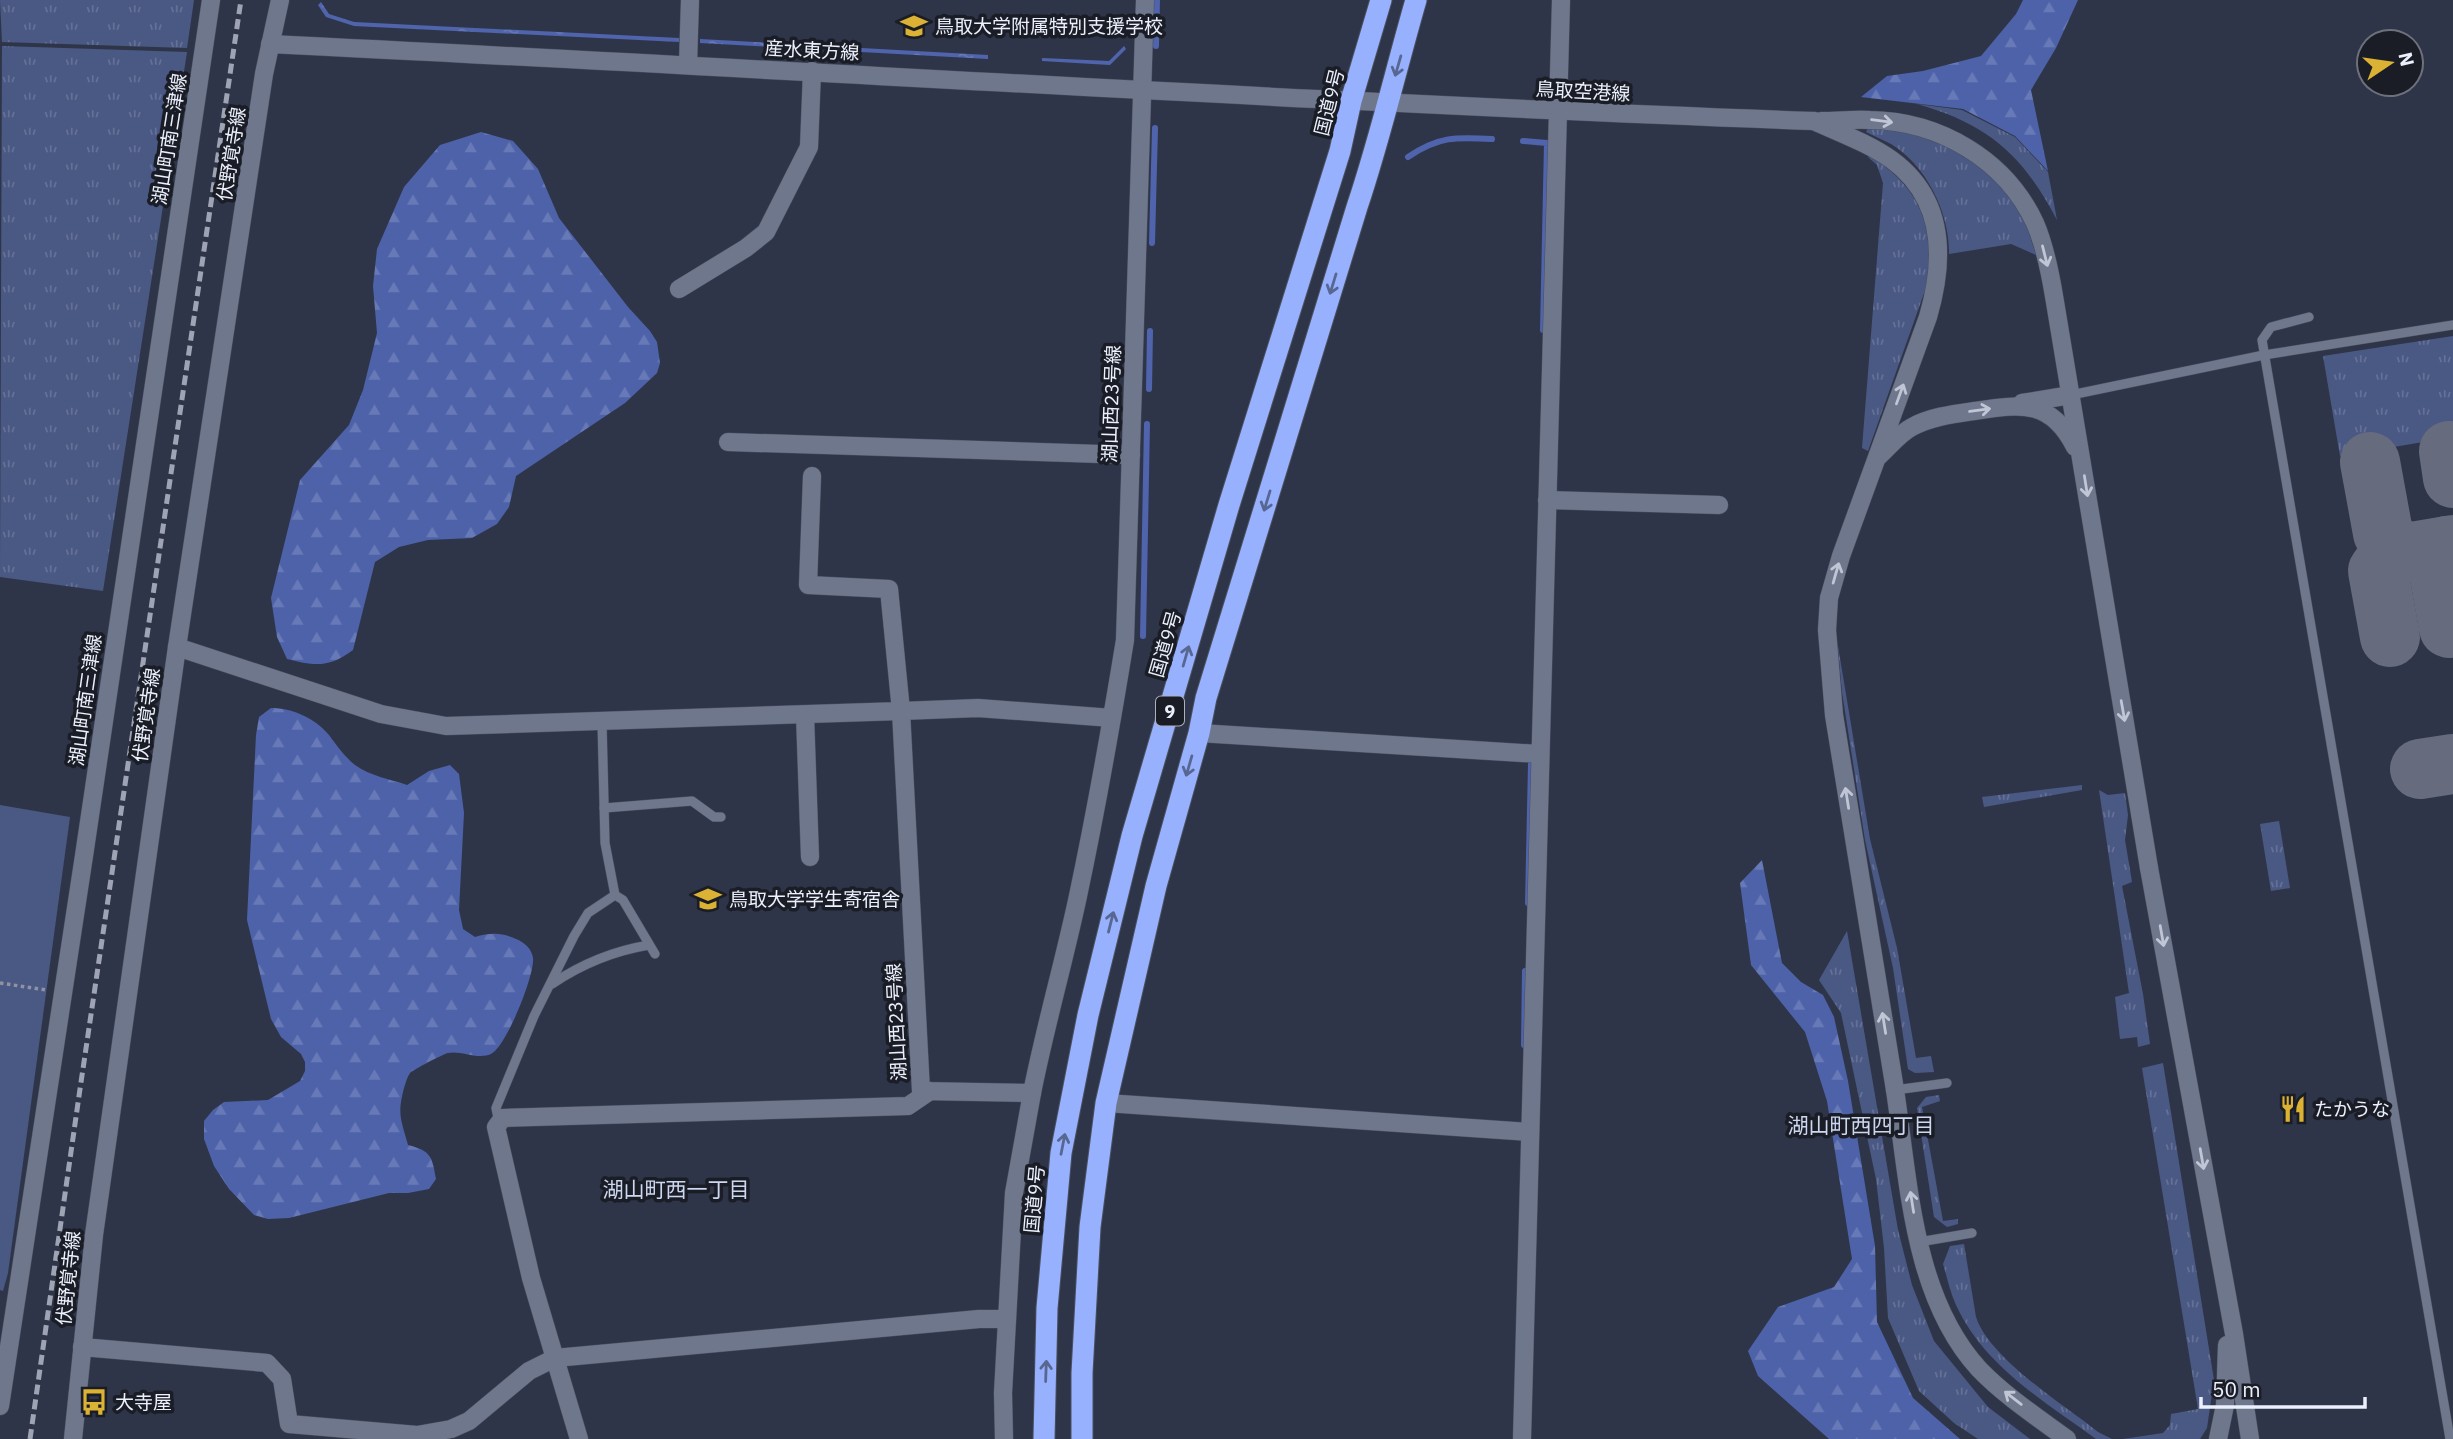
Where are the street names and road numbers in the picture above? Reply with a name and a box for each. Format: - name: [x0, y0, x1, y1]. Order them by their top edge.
- street label: 産水東方線: [764, 36, 860, 64]
- street label: 国道9号: [1309, 66, 1349, 138]
- street label: 湖山町南三津線: [147, 71, 191, 207]
- street label: 鳥取空港線: [1535, 77, 1631, 105]
- street label: 伏野覚寺線: [212, 105, 250, 203]
- street label: 湖山西23号線: [1097, 345, 1125, 463]
- street label: 国道9号: [1144, 608, 1186, 680]
- street label: 湖山町南三津線: [64, 632, 106, 768]
- street label: 伏野覚寺線: [128, 666, 164, 764]
- road number: 9: [1156, 696, 1184, 726]
- street label: 湖山西23号線: [881, 963, 911, 1081]
- street label: 国道9号: [1019, 1164, 1049, 1234]
- street label: 伏野覚寺線: [51, 1229, 85, 1327]

